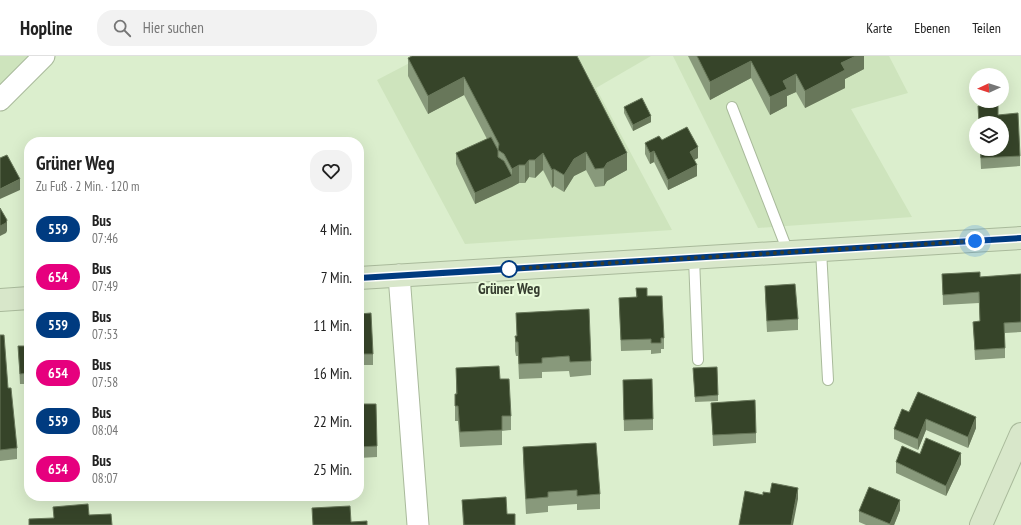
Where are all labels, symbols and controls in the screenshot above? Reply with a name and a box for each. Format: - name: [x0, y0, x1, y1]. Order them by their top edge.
- search box: [97, 10, 377, 46]
- text: Hopline: [20, 16, 73, 40]
- icon: search: [111, 17, 133, 39]
- text: Hier suchen: [143, 18, 204, 37]
- text: Karte: [866, 19, 892, 37]
- text: Ebenen: [914, 19, 950, 37]
- text: Teilen: [972, 19, 1001, 37]
- north arrow: [969, 68, 1009, 108]
- map controls: [969, 68, 1009, 156]
- button: layers: [969, 116, 1009, 156]
- button: heart: [310, 150, 352, 192]
- text: Grüner Weg: [36, 151, 115, 175]
- text: Zu Fuß · 2 Min. · 120 m: [36, 178, 139, 195]
- text: Bus: [92, 211, 111, 230]
- text: 559: [48, 220, 68, 238]
- text: 4 Min.: [320, 220, 352, 239]
- text: 07:46: [92, 230, 118, 247]
- your location: [965, 231, 985, 251]
- text: Bus: [92, 259, 111, 278]
- marker: Grüner Weg: [500, 260, 518, 278]
- text: 654: [48, 268, 68, 286]
- text: 7 Min.: [321, 268, 352, 287]
- text: 07:49: [92, 278, 118, 295]
- place label: Grüner Weg: [478, 279, 540, 298]
- text: Bus: [92, 307, 111, 326]
- text: 559: [48, 316, 68, 334]
- text: 11 Min.: [313, 316, 352, 335]
- text: 07:53: [92, 326, 118, 343]
- text: Bus: [92, 355, 111, 374]
- text: 654: [48, 364, 68, 382]
- text: 16 Min.: [313, 364, 352, 383]
- text: 07:58: [92, 374, 118, 391]
- text: Bus: [92, 403, 111, 422]
- text: 559: [48, 412, 68, 430]
- text: 22 Min.: [313, 412, 352, 431]
- text: 08:04: [92, 422, 118, 439]
- text: Bus: [92, 451, 111, 470]
- text: 654: [48, 460, 68, 478]
- text: 25 Min.: [313, 460, 352, 479]
- text: 08:07: [92, 470, 118, 487]

